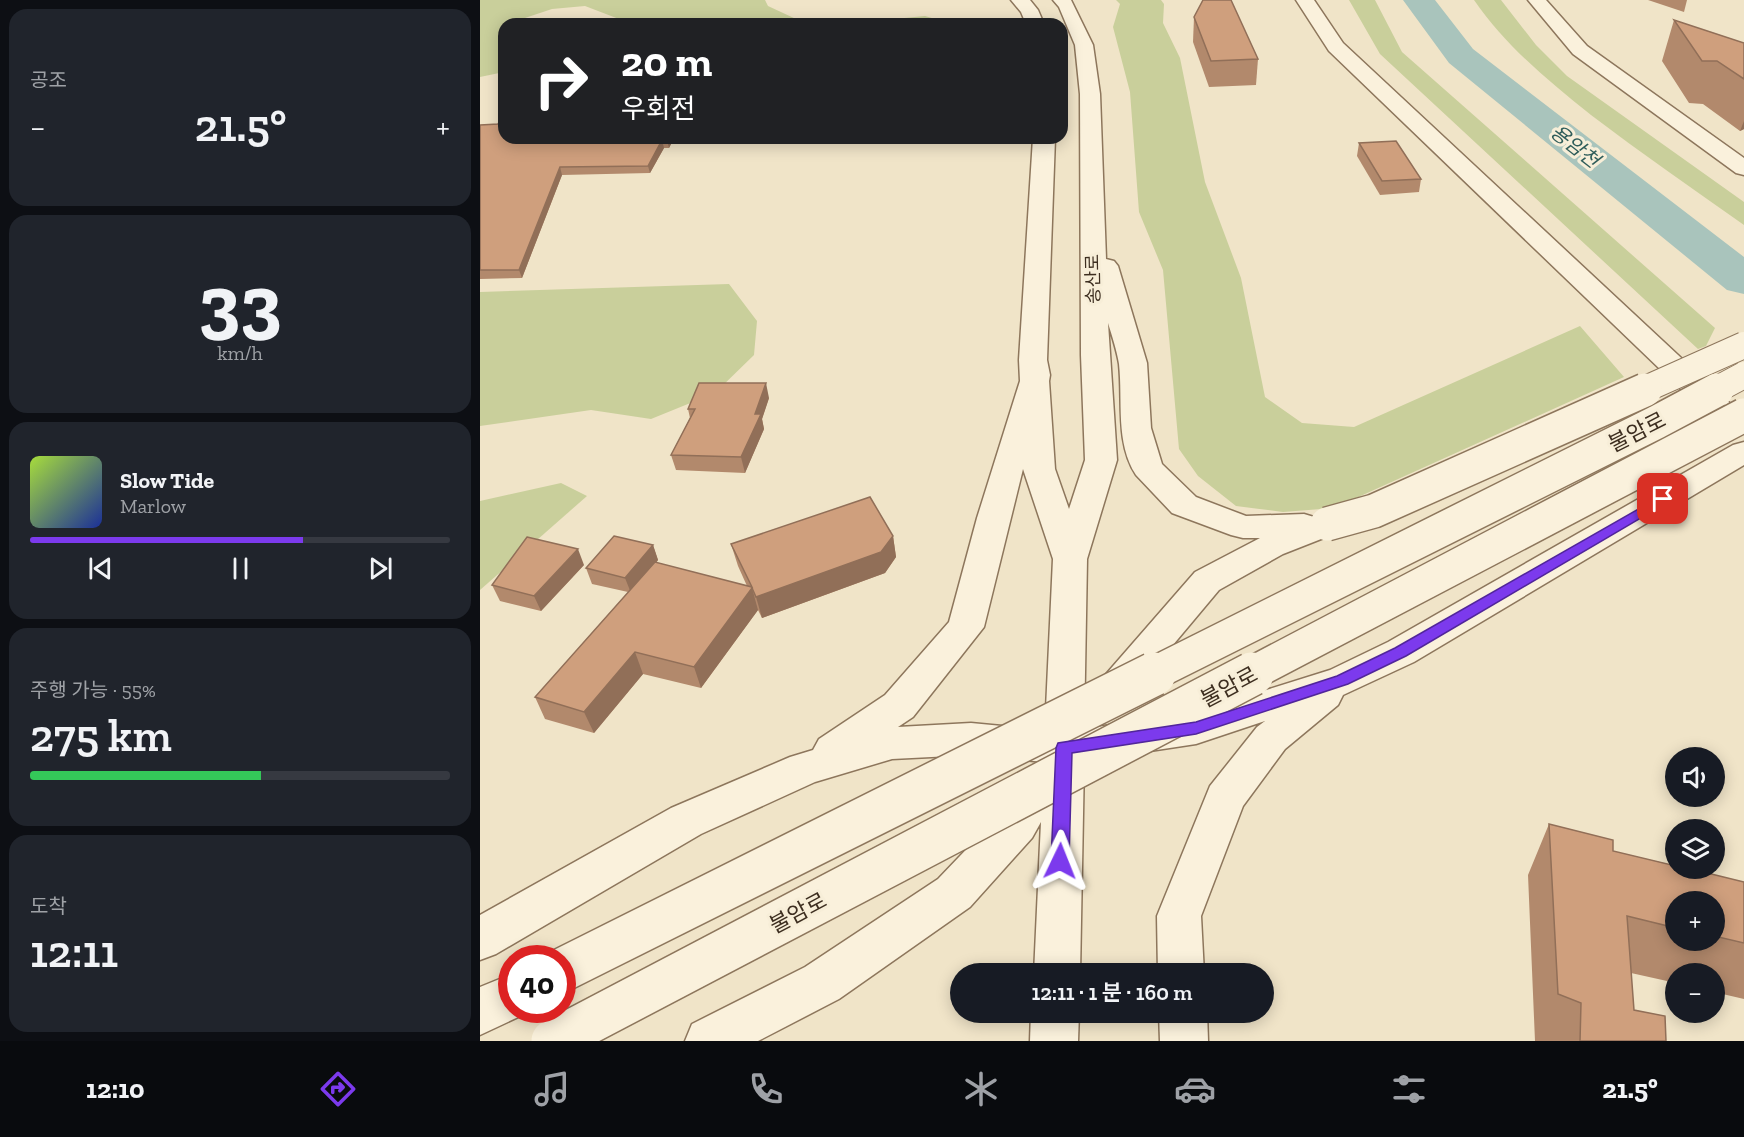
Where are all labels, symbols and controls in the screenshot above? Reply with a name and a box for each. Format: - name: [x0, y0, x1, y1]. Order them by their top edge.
- text: 20 m: [621, 36, 712, 87]
- icon: right: [522, 42, 600, 120]
- text: 공조: [30, 68, 67, 92]
- text: 우회전: [621, 93, 696, 125]
- text: 21.5°: [195, 99, 287, 153]
- text: −: [30, 107, 45, 146]
- text: +: [436, 107, 450, 146]
- water label: 용암천: [1546, 120, 1606, 174]
- street label: 송산로: [1082, 254, 1104, 304]
- text: 33: [198, 255, 282, 349]
- text: km/h: [217, 341, 263, 365]
- street label: 불암로: [1604, 406, 1670, 458]
- text: Slow Tide: [120, 467, 214, 494]
- pin: [1637, 473, 1688, 524]
- icon: arrive: [1646, 482, 1679, 515]
- text: Marlow: [120, 494, 186, 518]
- icon: previous: [84, 552, 117, 585]
- icon: pause: [224, 552, 257, 585]
- icon: next: [364, 552, 397, 585]
- street label: 불암로: [1196, 661, 1262, 713]
- text: 주행 가능 · 55%: [30, 678, 156, 702]
- text: 275 km: [30, 709, 172, 763]
- map controls: [1665, 747, 1725, 1023]
- button: sound: [1665, 747, 1725, 807]
- button: layers: [1665, 819, 1725, 879]
- position arrow: [1028, 829, 1092, 893]
- street label: 불암로: [765, 887, 831, 939]
- button: +: [1665, 891, 1725, 951]
- text: 도착: [30, 894, 67, 918]
- text: 12:11: [30, 925, 118, 979]
- speed limit sign: 40: [498, 945, 576, 1023]
- button: −: [1665, 963, 1725, 1023]
- text: 12:11 · 1 분 · 160 m: [1032, 979, 1193, 1006]
- icon: directions: [317, 1068, 359, 1110]
- icon: music: [531, 1068, 573, 1110]
- icon: phone: [745, 1068, 787, 1110]
- icon: climate: [960, 1068, 1002, 1110]
- icon: car: [1174, 1068, 1216, 1110]
- icon: filters: [1388, 1068, 1430, 1110]
- text: 12:10: [86, 1073, 145, 1105]
- text: 21.5°: [1602, 1073, 1658, 1105]

